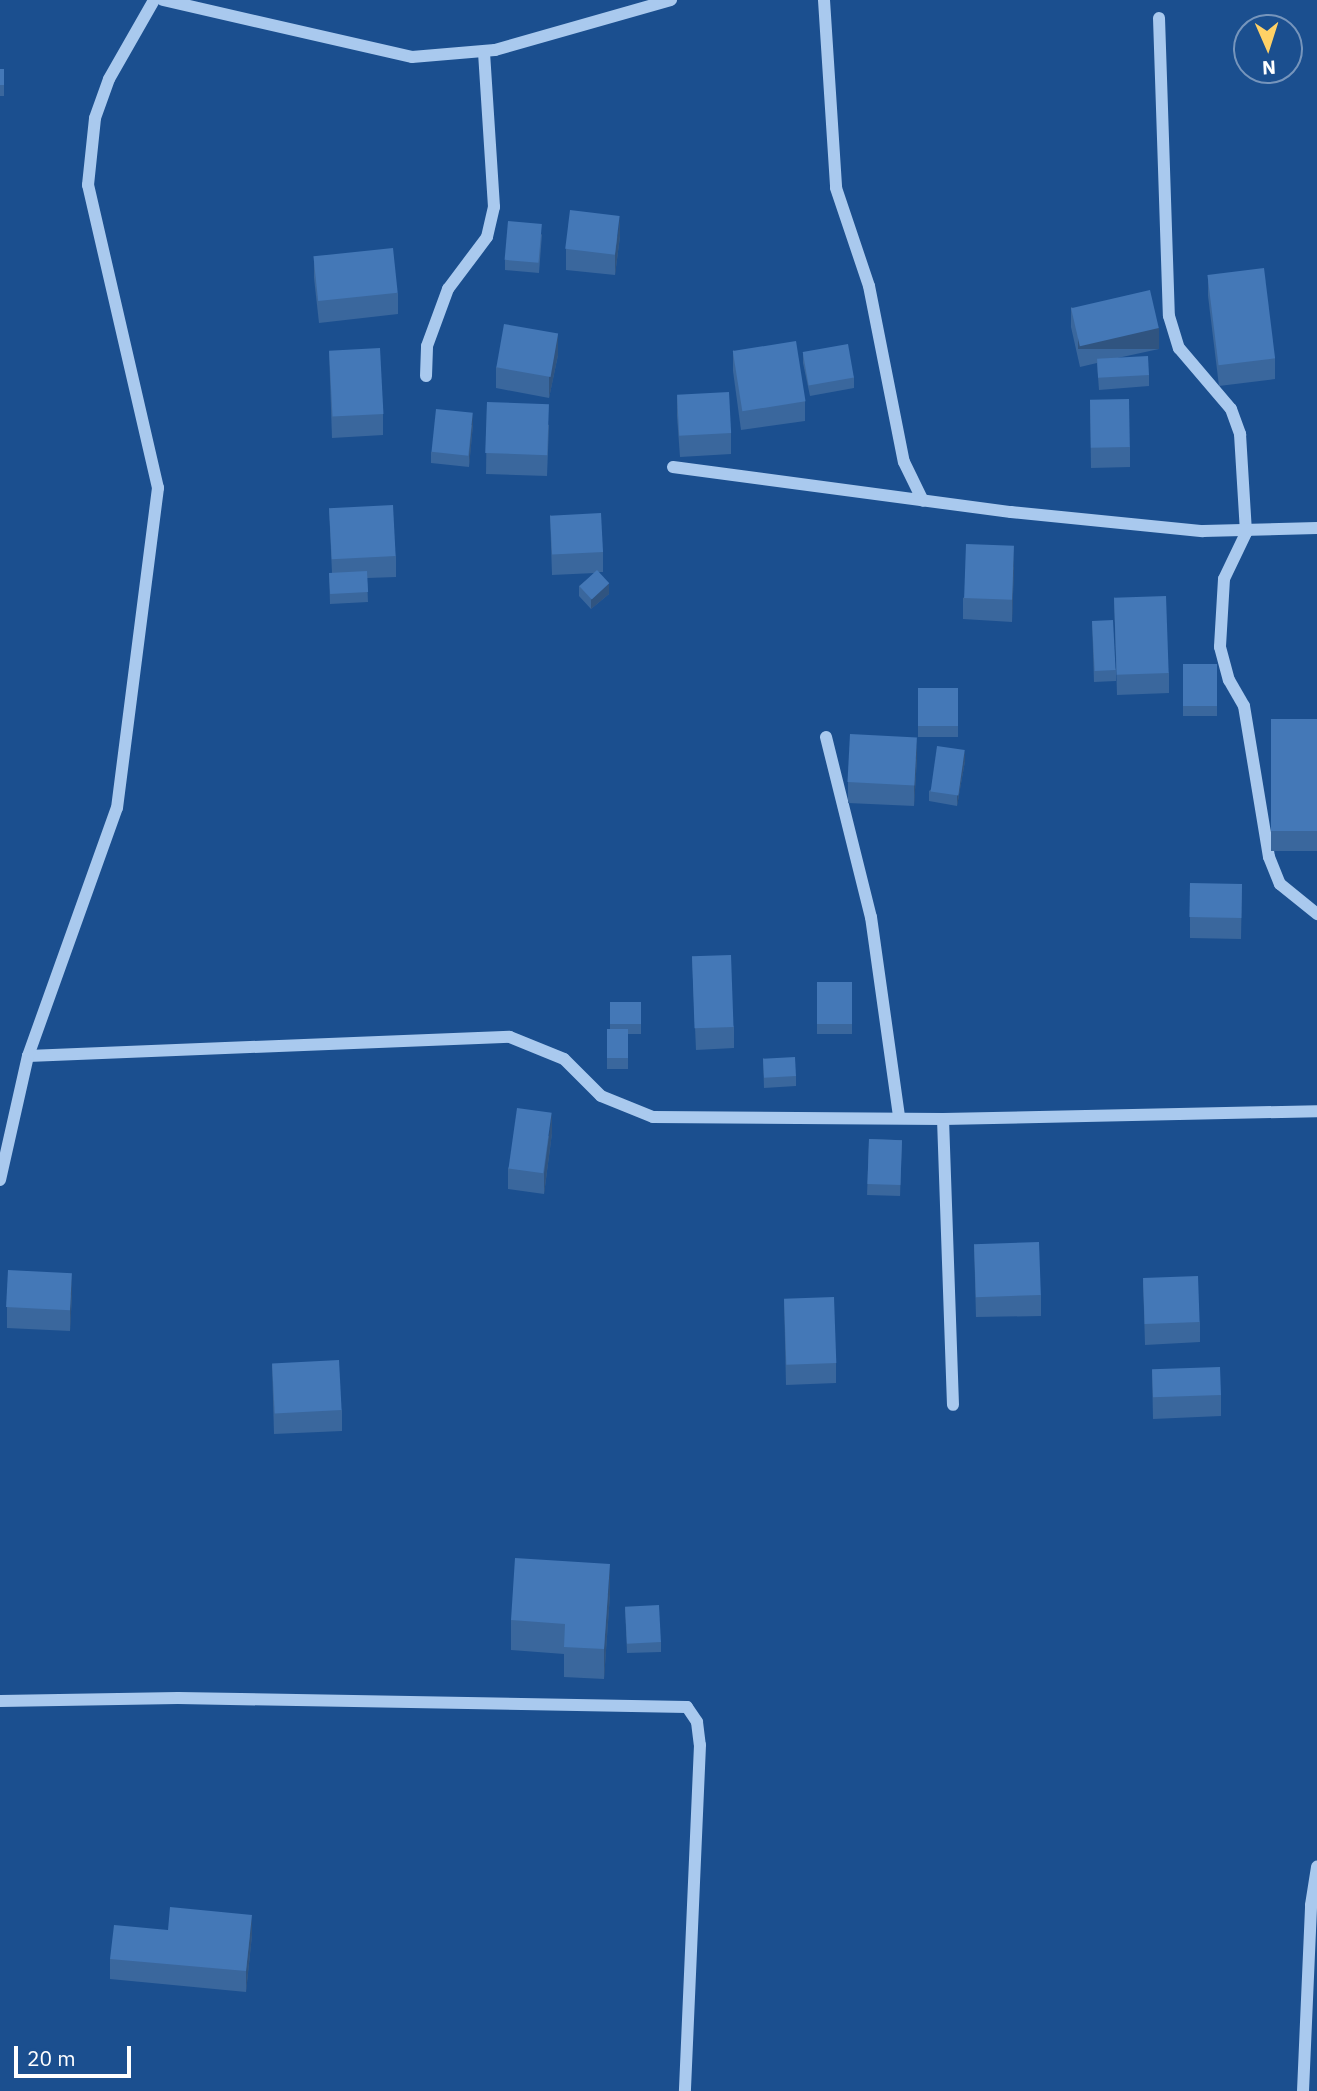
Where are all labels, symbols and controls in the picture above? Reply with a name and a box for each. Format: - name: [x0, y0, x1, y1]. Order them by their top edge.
- north arrow: [1233, 14, 1303, 84]
- text: N: [1262, 56, 1277, 80]
- scale bar: [18, 2032, 135, 2076]
- text: 20 m: [27, 2044, 76, 2072]

